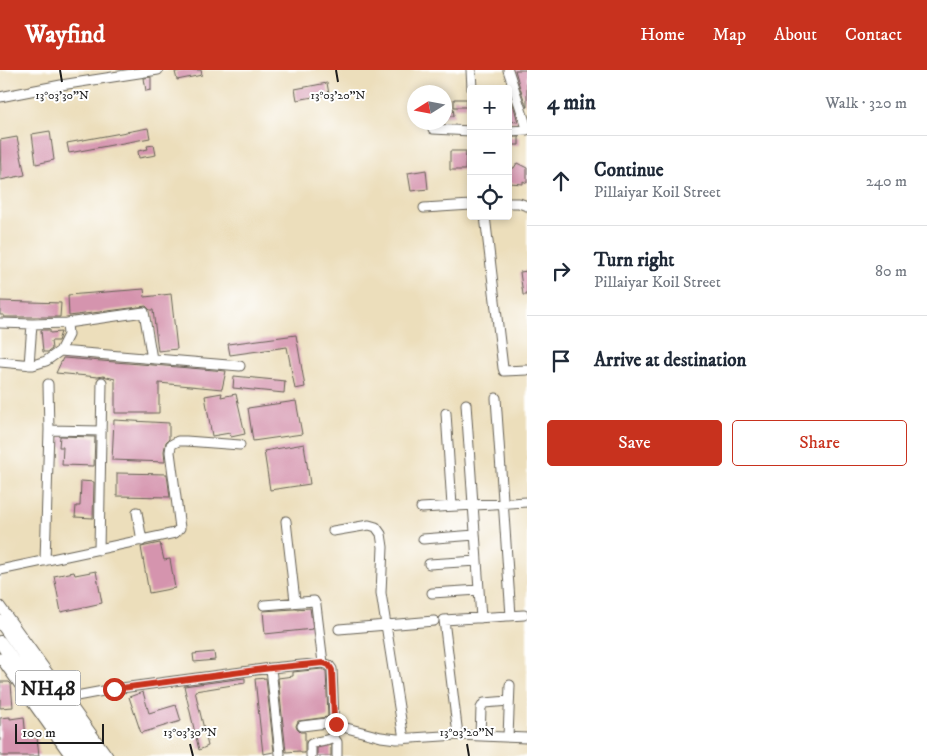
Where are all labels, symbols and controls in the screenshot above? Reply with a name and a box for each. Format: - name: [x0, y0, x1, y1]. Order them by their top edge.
- text: Wayfind: [25, 20, 105, 50]
- text: Home: [640, 24, 685, 46]
- text: Map: [713, 24, 746, 46]
- text: About: [774, 24, 817, 46]
- text: Contact: [845, 24, 902, 46]
- north arrow: [407, 85, 452, 130]
- map controls: [467, 85, 512, 220]
- button: +: [467, 85, 512, 130]
- text: 13°03'30"N: [35, 88, 89, 103]
- text: 13°03'20"N: [311, 88, 366, 103]
- text: 4 min: [547, 90, 596, 116]
- text: Walk · 320 m: [825, 93, 907, 113]
- button: −: [467, 130, 512, 175]
- text: Continue: [594, 159, 664, 182]
- icon: ahead: [547, 167, 575, 195]
- text: 240 m: [866, 171, 907, 191]
- button: locate: [467, 175, 512, 220]
- text: Pillaiyar Koil Street: [594, 182, 721, 202]
- text: Turn right: [594, 249, 674, 272]
- icon: right: [547, 257, 575, 285]
- text: 80 m: [875, 261, 907, 281]
- text: Pillaiyar Koil Street: [594, 272, 721, 292]
- icon: arrive: [547, 347, 575, 375]
- text: Arrive at destination: [594, 349, 746, 372]
- button: Save: [547, 420, 722, 466]
- button: Share: [732, 420, 907, 466]
- road number: NH48: [15, 670, 80, 706]
- route start: [103, 678, 126, 701]
- route end: [325, 713, 348, 736]
- scale bar: [15, 721, 104, 744]
- text: 100 m: [22, 724, 56, 742]
- text: 13°03'30"N: [163, 725, 217, 740]
- text: 13°03'20"N: [440, 725, 495, 740]

